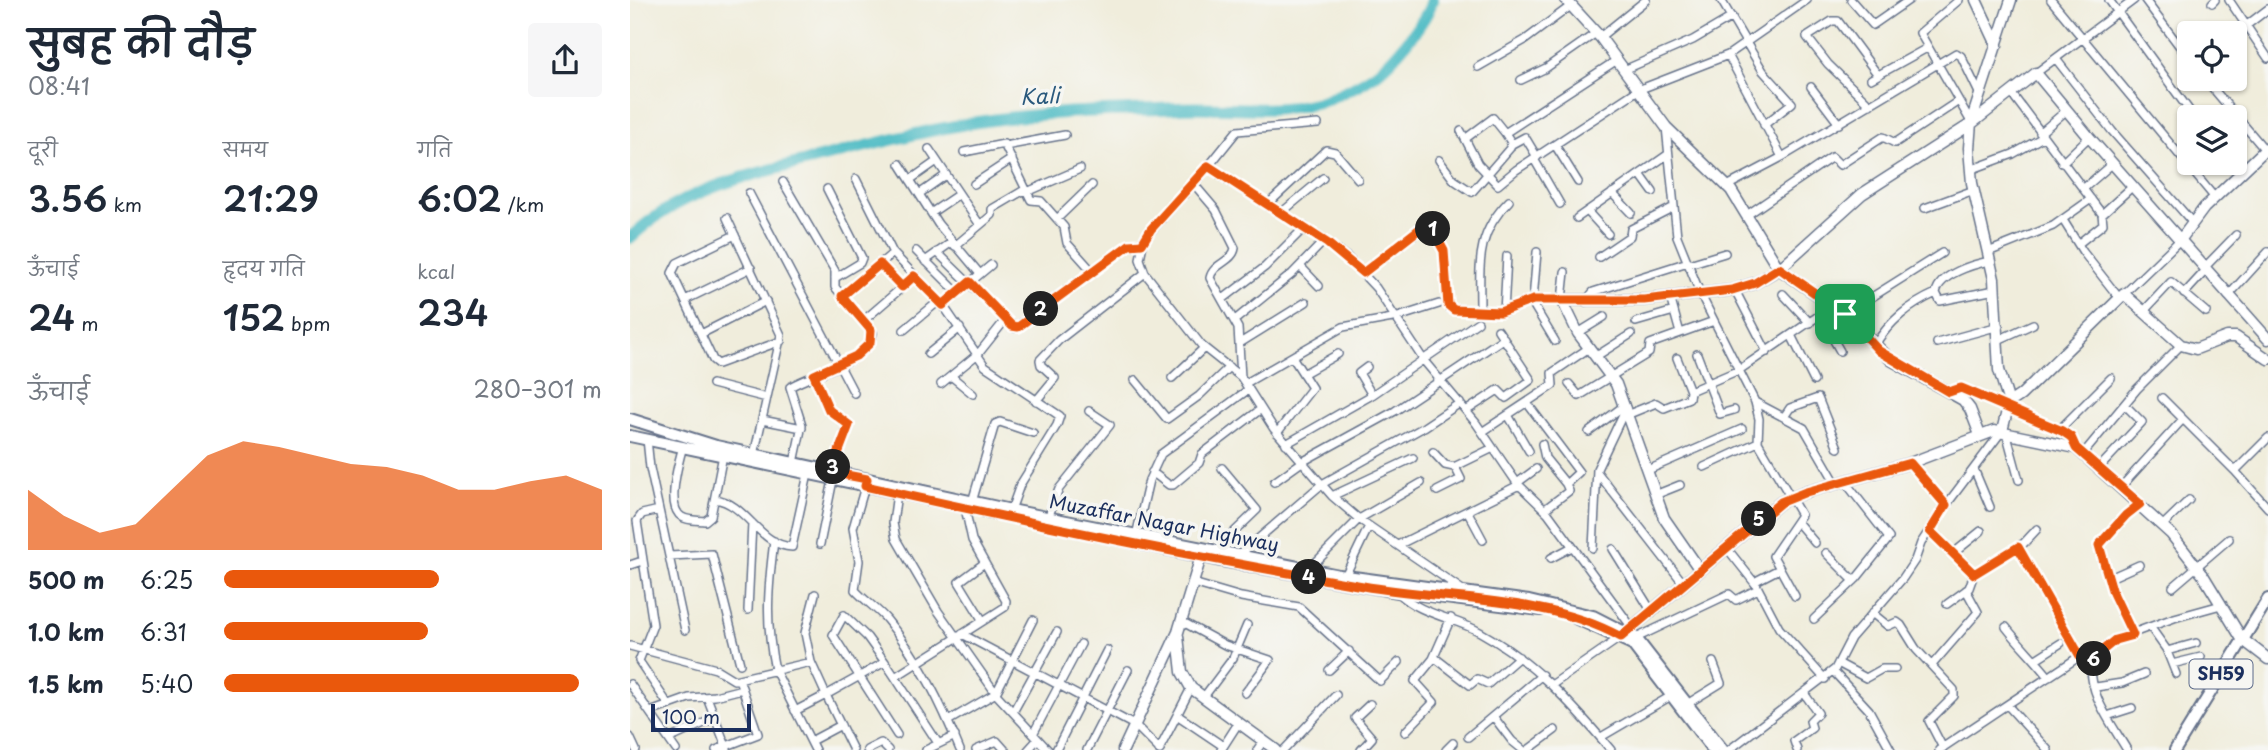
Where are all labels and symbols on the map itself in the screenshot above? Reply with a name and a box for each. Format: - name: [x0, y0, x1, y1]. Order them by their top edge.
- water label: Kali: [1019, 78, 1063, 112]
- pin: 1: [1416, 212, 1450, 246]
- pin: [1815, 284, 1875, 344]
- pin: 2: [1024, 292, 1058, 326]
- pin: 3: [816, 449, 850, 484]
- street label: Muzaffar Nagar Highway: [1047, 486, 1281, 558]
- pin: 5: [1742, 502, 1776, 536]
- pin: 4: [1292, 560, 1326, 594]
- pin: 6: [2076, 642, 2112, 676]
- road number: SH59: [2190, 660, 2252, 688]
- scale bar: [651, 701, 751, 733]

